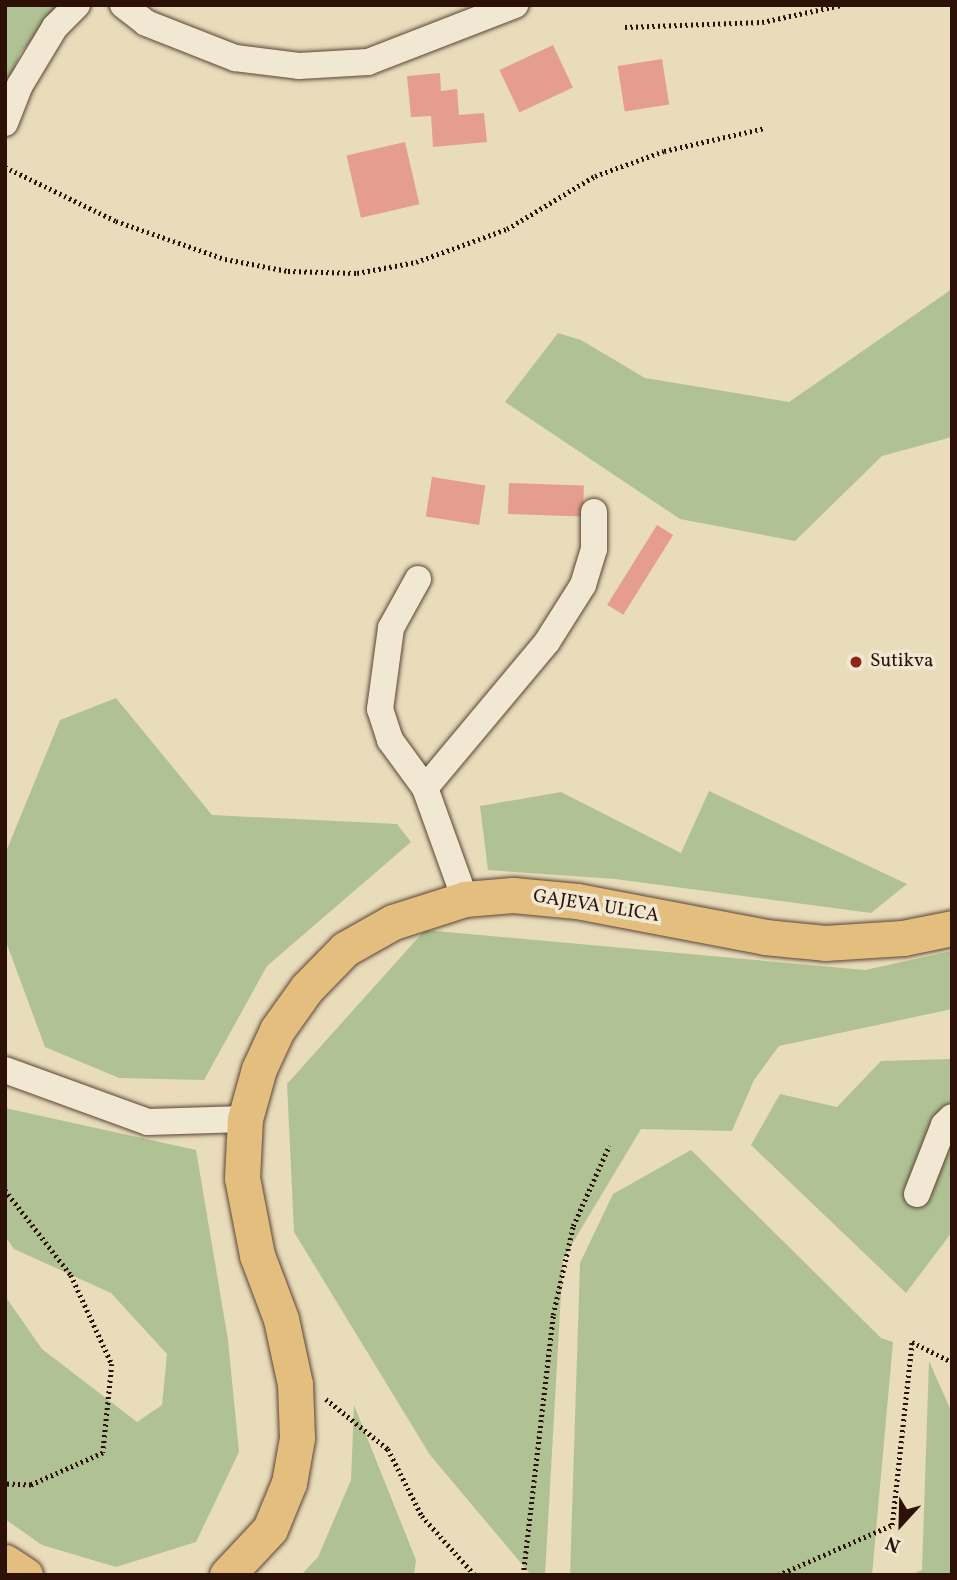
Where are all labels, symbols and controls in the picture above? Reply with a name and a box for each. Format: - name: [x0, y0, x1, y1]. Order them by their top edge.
- place label: Sutikva: [870, 651, 933, 673]
- marker: Sutikva: [848, 654, 864, 670]
- street label: GAJEVA ULICA: [531, 886, 661, 928]
- north arrow: [866, 1489, 936, 1559]
- text: N: [882, 1529, 904, 1558]

